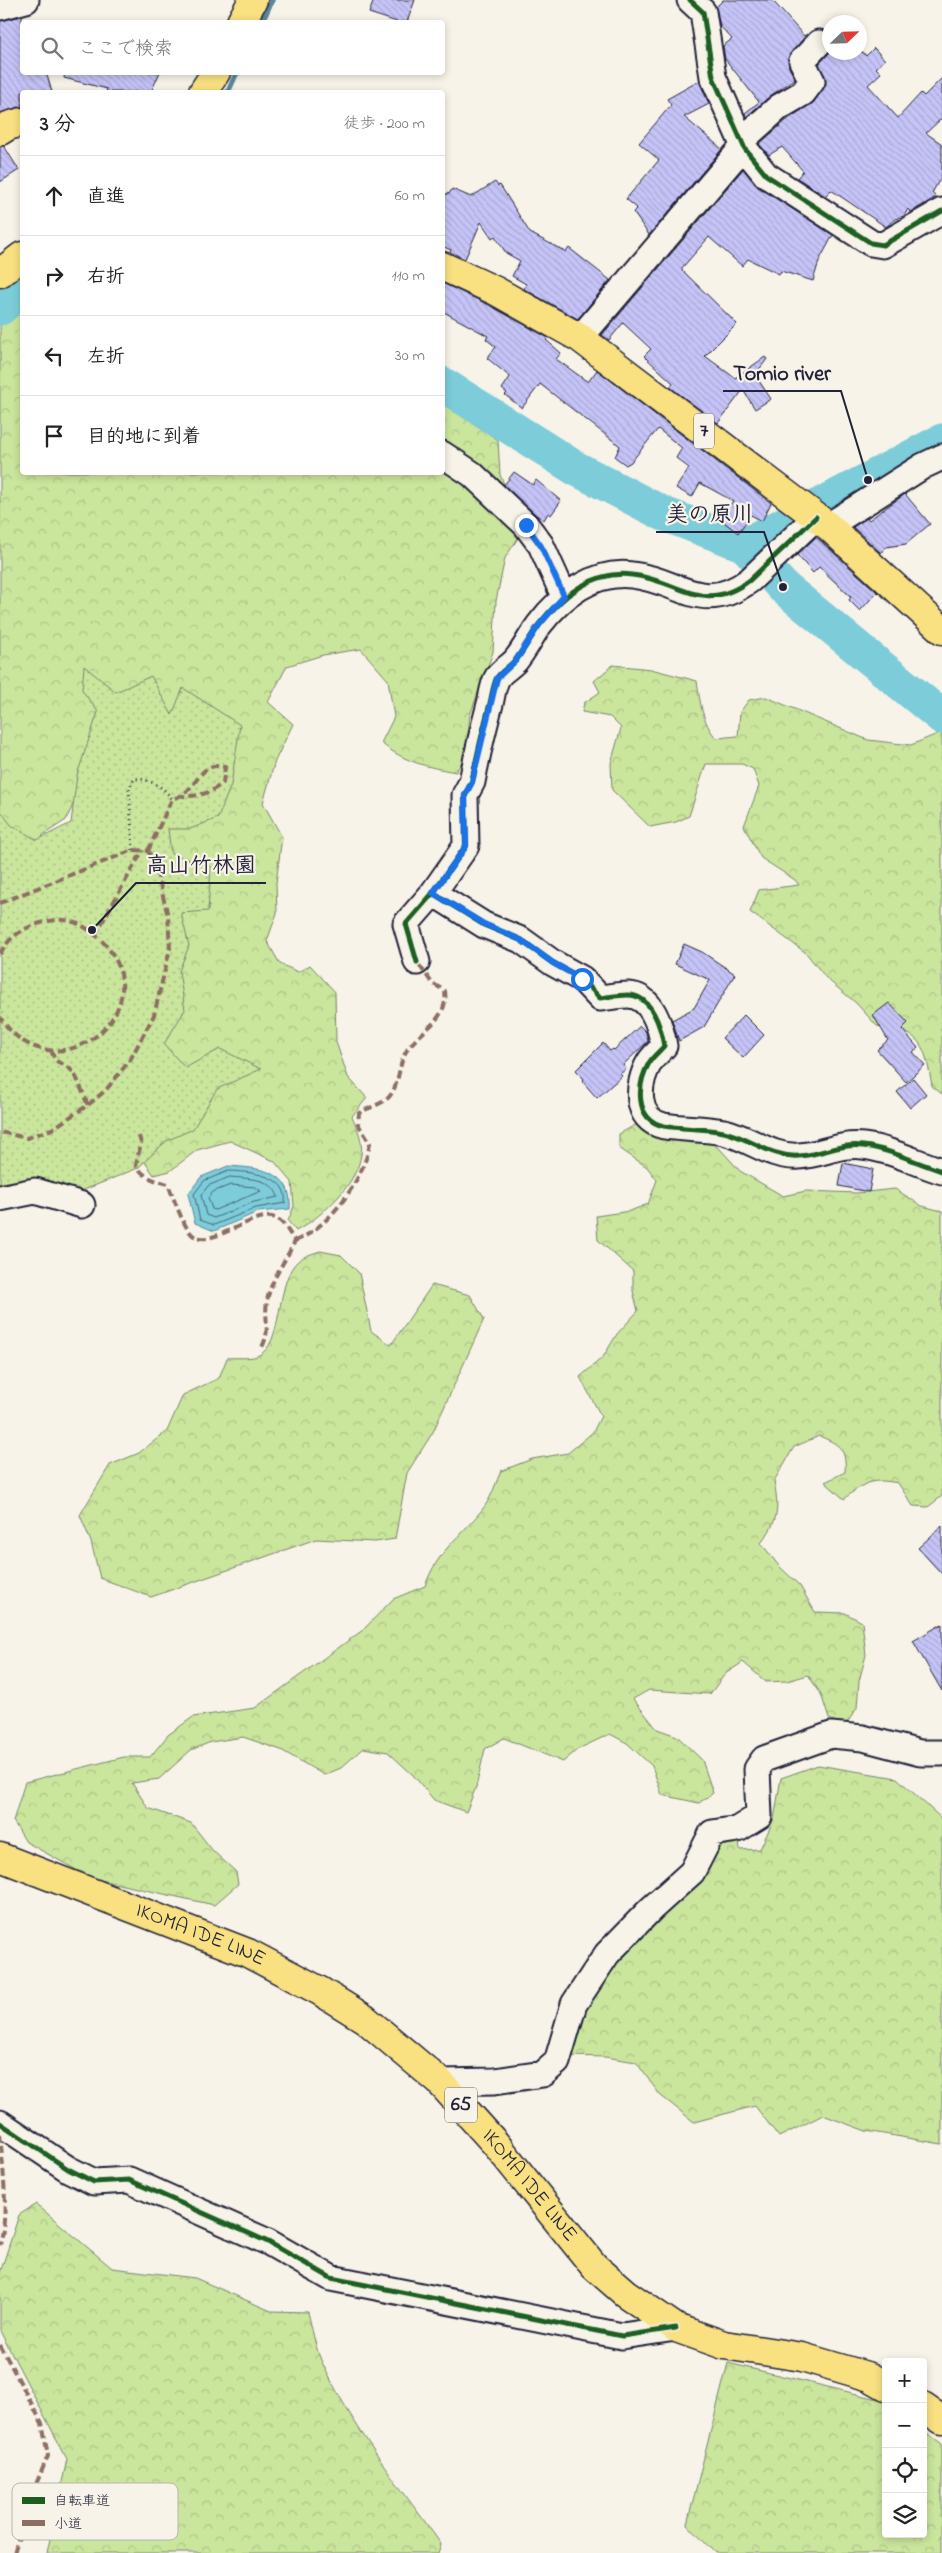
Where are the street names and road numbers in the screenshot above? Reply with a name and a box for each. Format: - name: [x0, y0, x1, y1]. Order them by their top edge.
- road number: 7: [694, 414, 714, 448]
- street label: IKOMA IDE LINE: [131, 1896, 271, 1975]
- road number: 65: [445, 2088, 477, 2122]
- street label: IKOMA IDE LINE: [474, 2122, 584, 2249]

